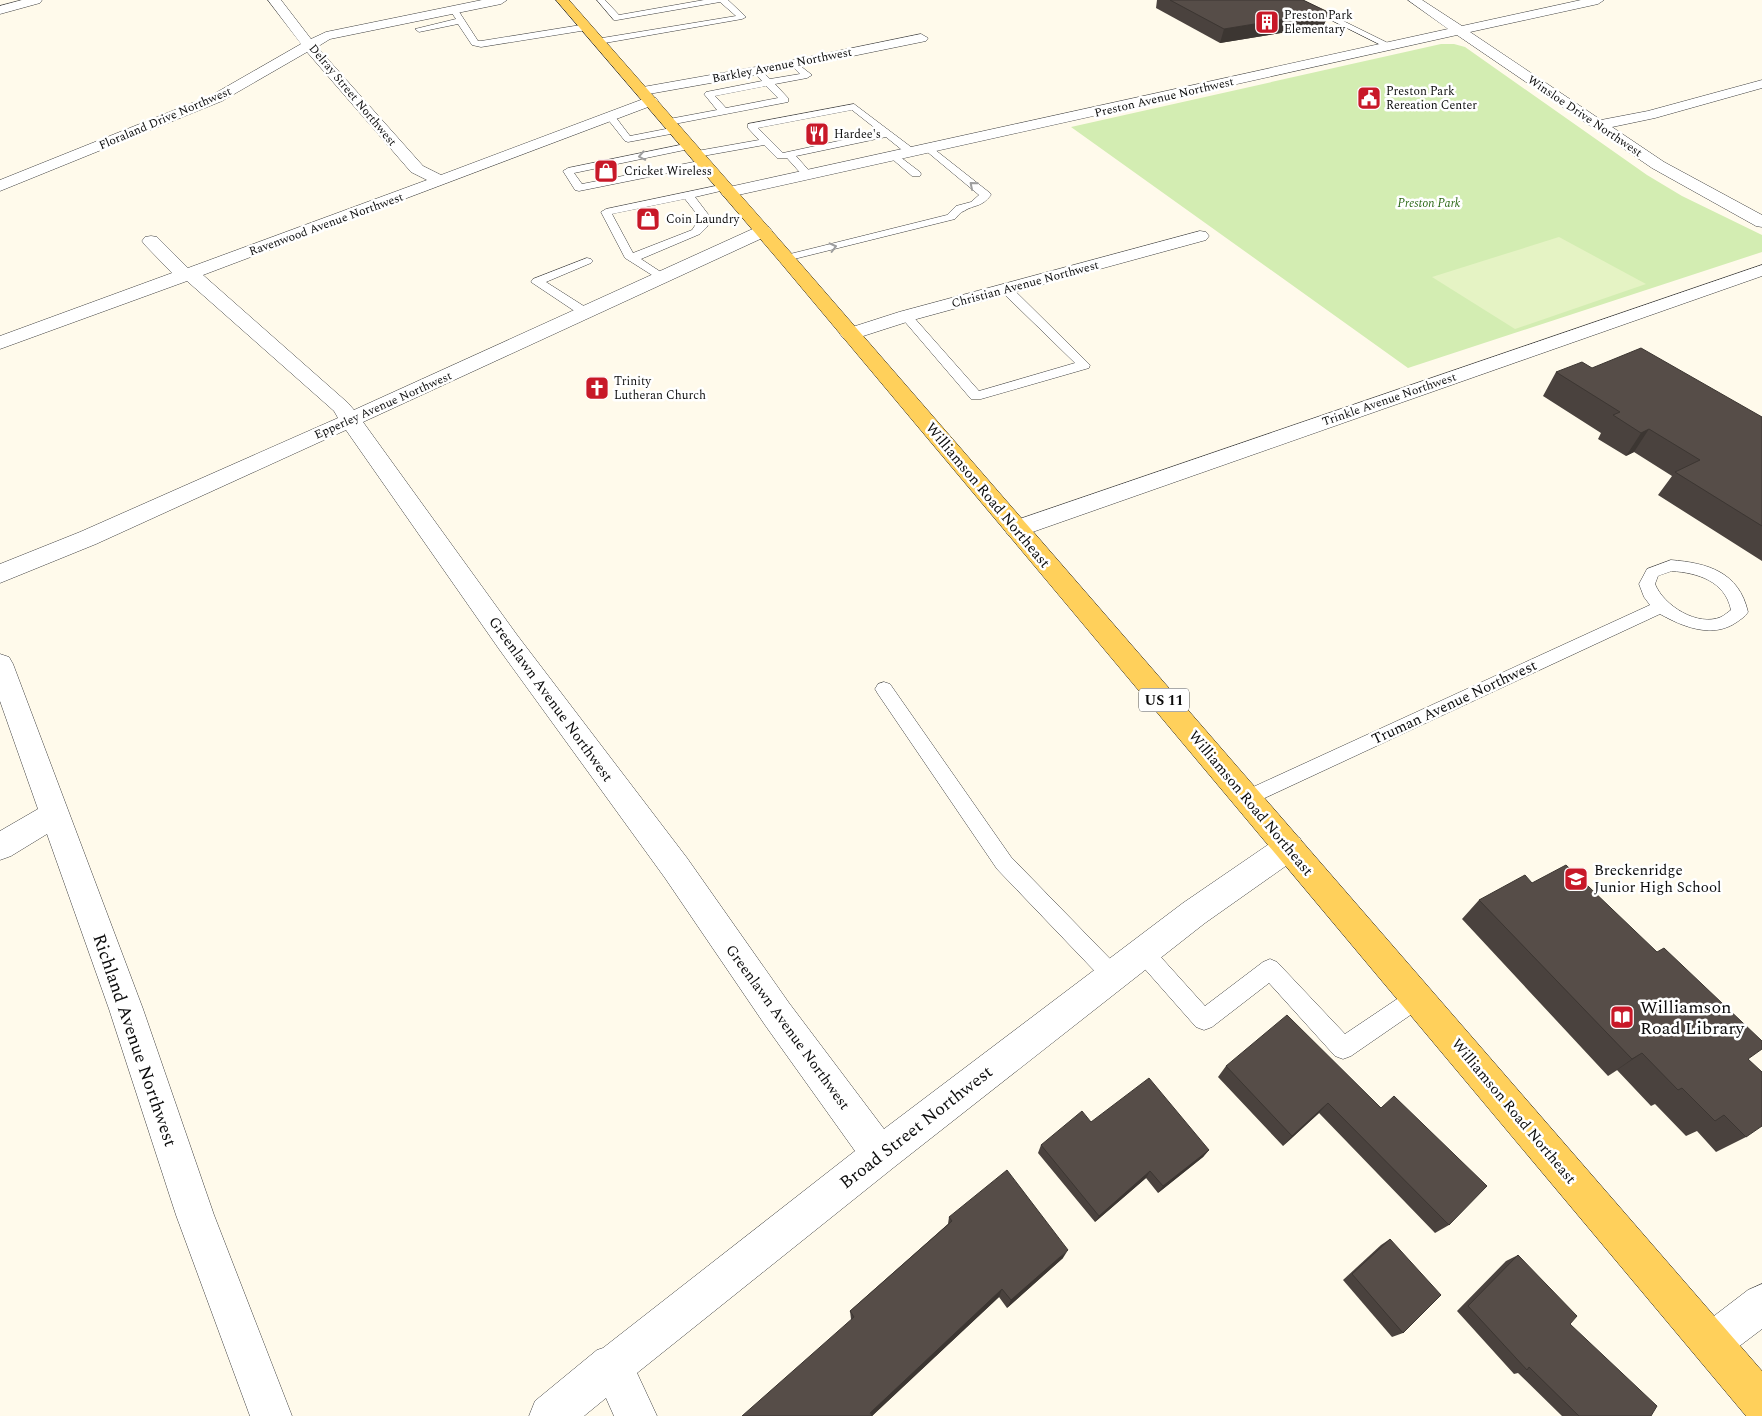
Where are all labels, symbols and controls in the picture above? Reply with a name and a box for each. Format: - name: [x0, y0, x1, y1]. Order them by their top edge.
- place label: Preston Park Elementary: [1284, 6, 1353, 39]
- building icon: Preston Park Elementary: [1254, 9, 1280, 35]
- street label: Delray Street Northwest: [304, 40, 401, 151]
- street label: Barkley Avenue Northwest: [711, 43, 854, 88]
- street label: Winsloe Drive Northwest: [1523, 71, 1646, 162]
- street label: Preston Avenue Northwest: [1092, 72, 1236, 123]
- street label: Floraland Drive Northwest: [96, 82, 234, 155]
- place label: Preston Park Rereation Center: [1386, 82, 1477, 115]
- public building icon: Preston Park Rereation Center: [1356, 85, 1382, 111]
- restaurant icon: Hardee's: [804, 121, 830, 147]
- place label: Hardee's: [834, 125, 881, 144]
- one-way arrow: [637, 150, 646, 161]
- shop icon: Cricket Wireless: [593, 158, 619, 184]
- place label: Cricket Wireless: [624, 162, 712, 181]
- one-way arrow: [970, 182, 979, 190]
- street label: Ravenwood Avenue Northwest: [246, 188, 406, 261]
- park label: Preston Park: [1398, 194, 1461, 213]
- shop icon: Coin Laundry: [635, 206, 661, 232]
- place label: Coin Laundry: [666, 210, 741, 229]
- one-way arrow: [829, 242, 837, 252]
- street label: Christian Avenue Northwest: [949, 256, 1101, 313]
- street label: Epperley Avenue Northwest: [311, 367, 455, 444]
- street label: Trinkle Avenue Northwest: [1319, 368, 1459, 431]
- place label: Trinity Lutheran Church: [614, 372, 706, 405]
- church icon: Trinity Lutheran Church: [584, 375, 610, 401]
- street label: Williamson Road Northeast: [920, 417, 1056, 573]
- street label: Greenlawn Avenue Northwest: [483, 612, 619, 787]
- street label: Truman Avenue Northwest: [1368, 654, 1541, 751]
- road number: US 11: [1139, 688, 1189, 712]
- street label: Williamson Road Northeast: [1183, 725, 1319, 881]
- place label: Breckenridge Junior High School: [1594, 859, 1722, 899]
- school or university icon: Breckenridge Junior High School: [1563, 866, 1589, 892]
- street label: Richland Avenue Northwest: [85, 930, 184, 1150]
- street label: Greenlawn Avenue Northwest: [720, 940, 856, 1115]
- place label: Williamson Road Library: [1640, 994, 1745, 1042]
- library icon: Williamson Road Library: [1609, 1004, 1635, 1030]
- street label: Williamson Road Northeast: [1446, 1033, 1582, 1189]
- street label: Broad Street Northwest: [834, 1059, 999, 1196]

